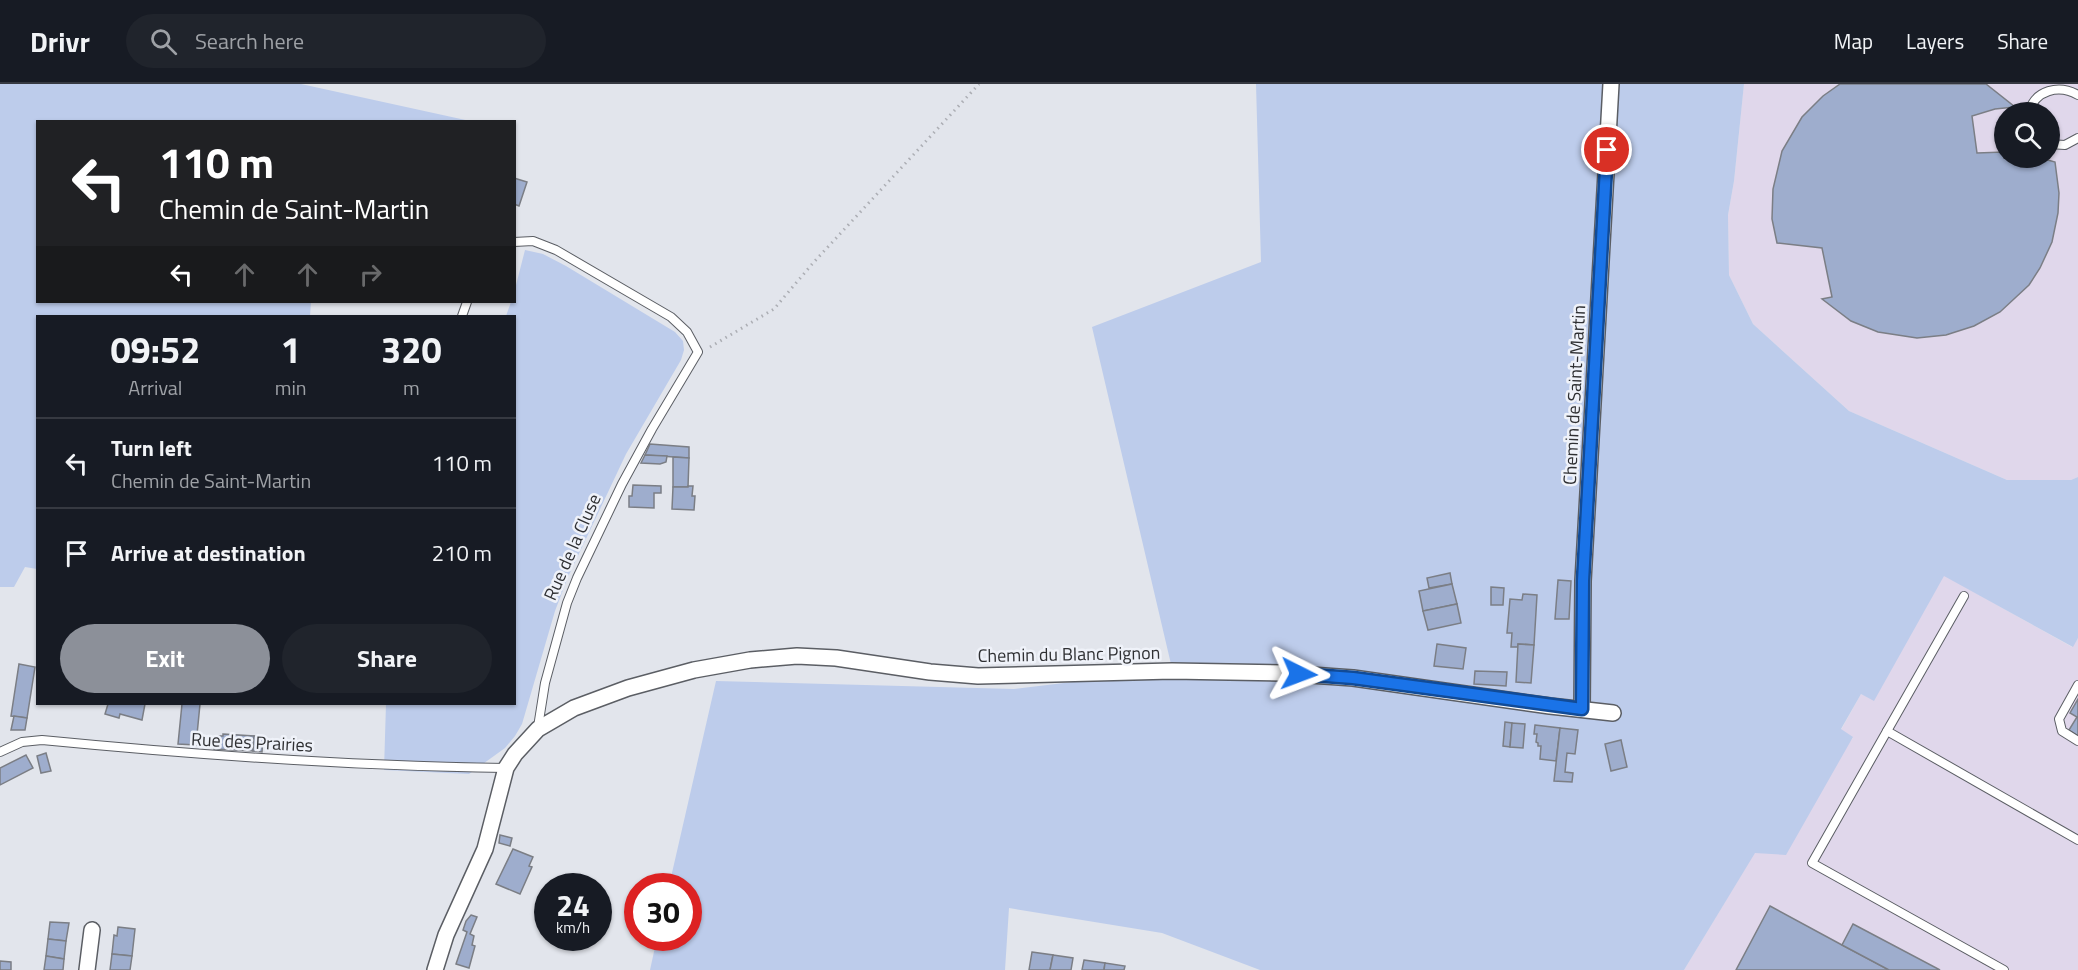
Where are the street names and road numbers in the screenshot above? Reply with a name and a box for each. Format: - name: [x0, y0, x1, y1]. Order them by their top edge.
- street label: Chemin de Saint-Martin: [1556, 304, 1592, 486]
- street label: Rue de la Cluse: [536, 489, 608, 605]
- street label: Chemin du Blanc Pignon: [977, 639, 1161, 669]
- street label: Rue des Prairies: [190, 725, 314, 759]

